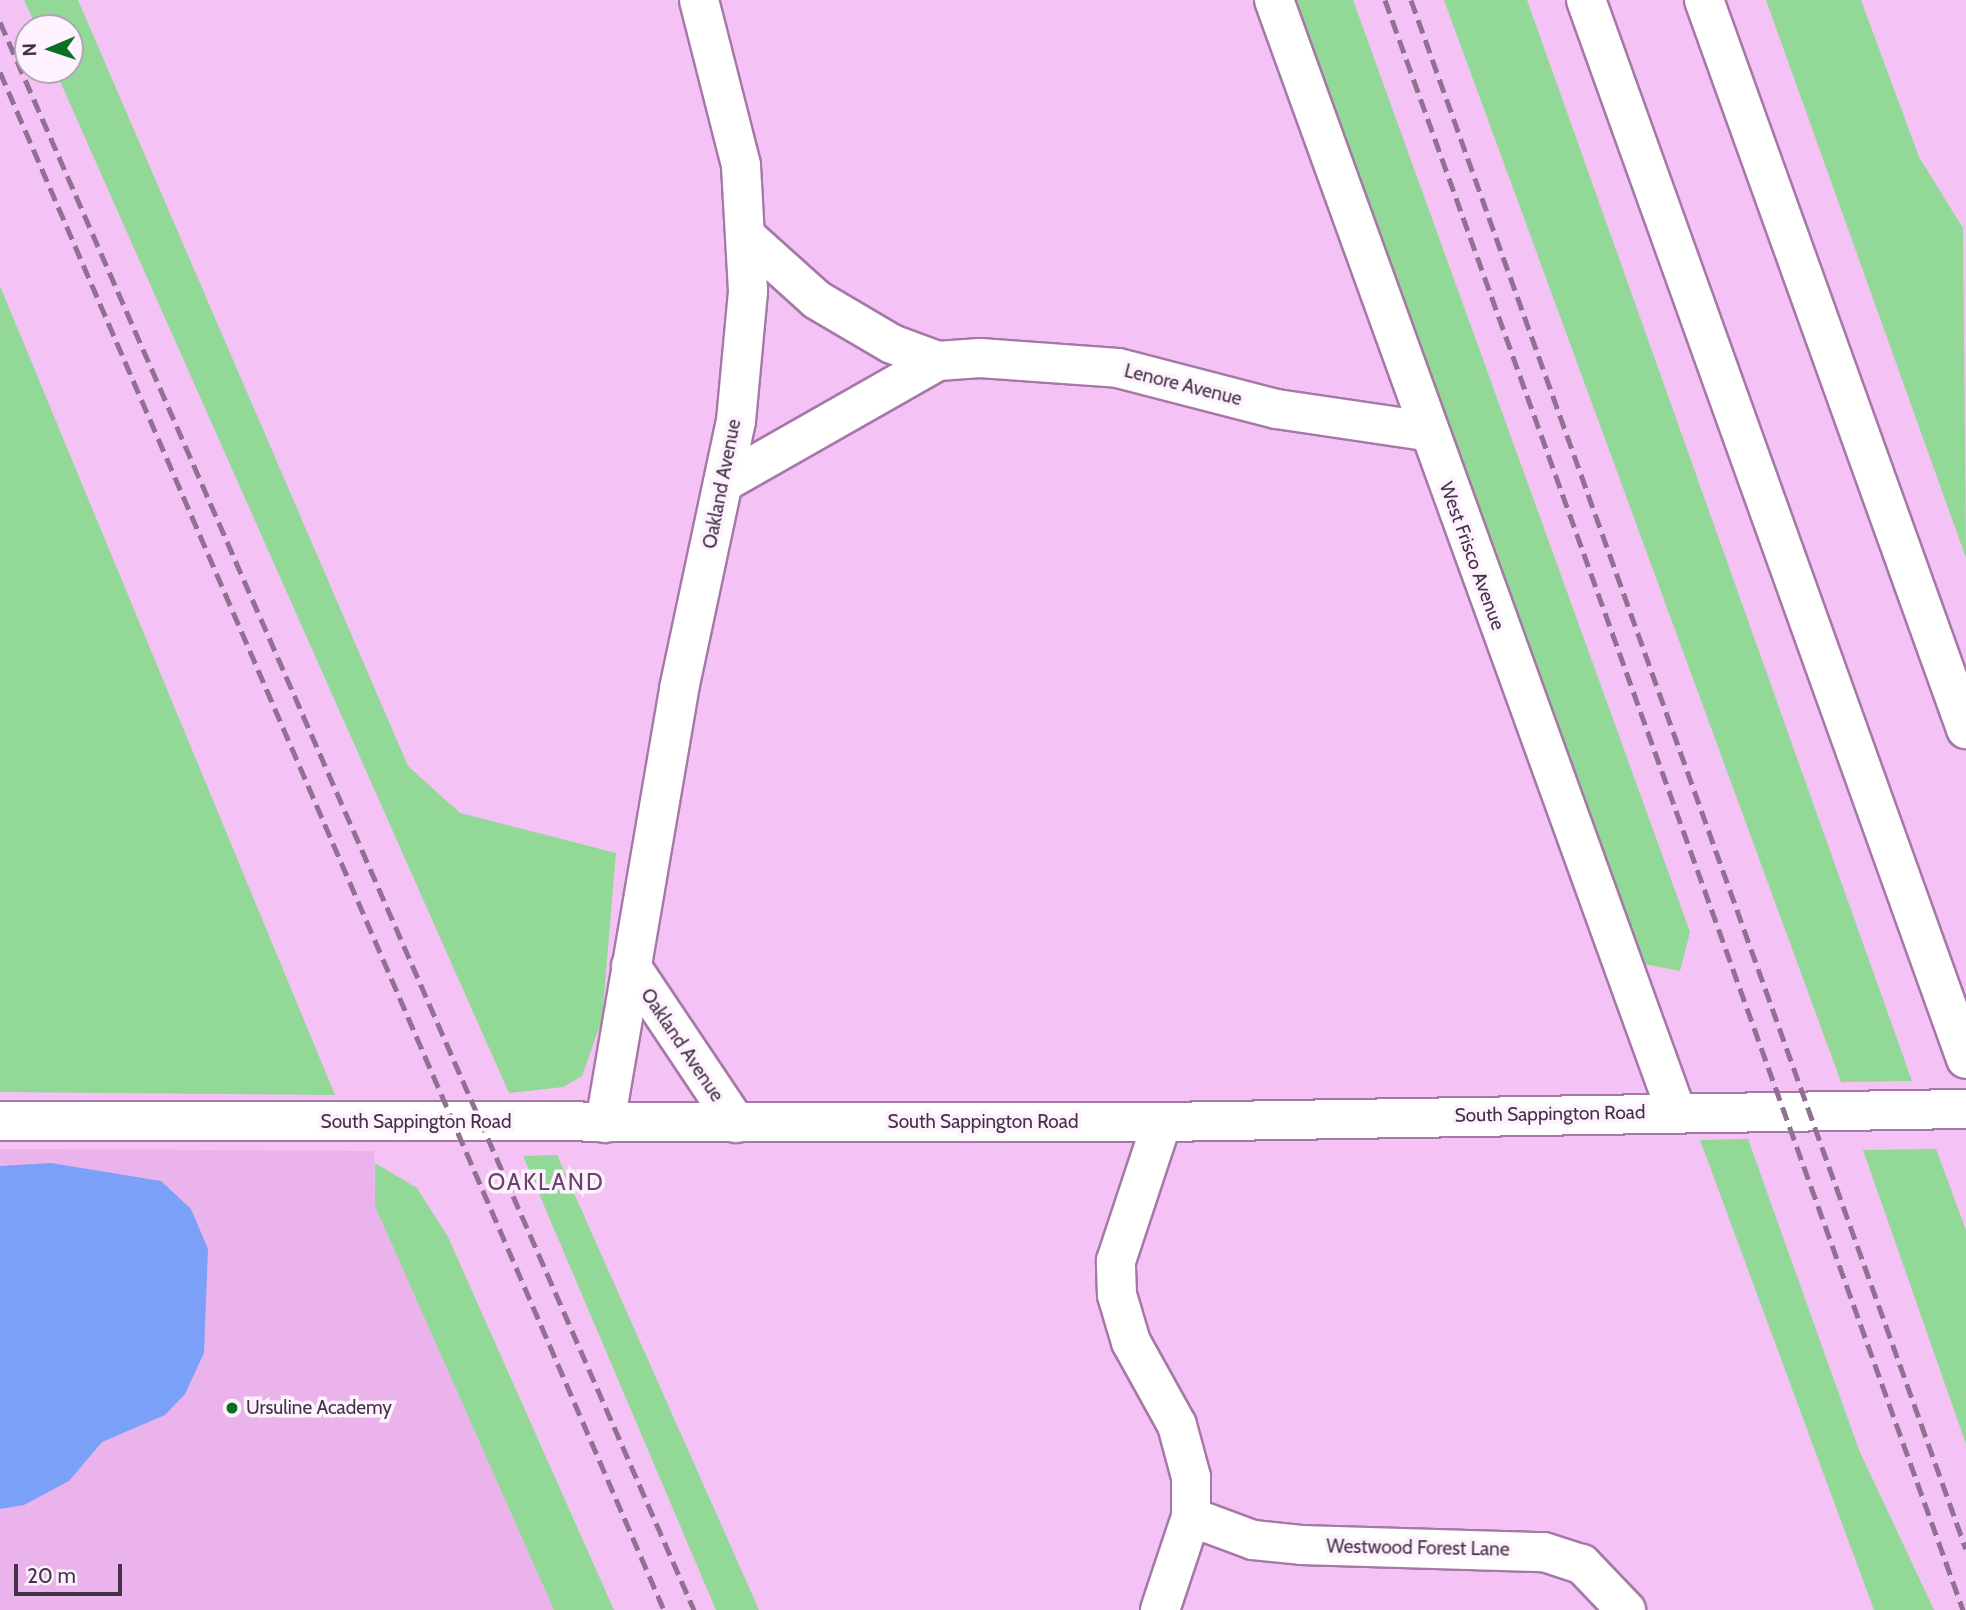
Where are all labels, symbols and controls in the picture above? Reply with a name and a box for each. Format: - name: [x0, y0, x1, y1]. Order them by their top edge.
- north arrow: [14, 14, 84, 84]
- text: N: [18, 43, 41, 57]
- street label: Lenore Avenue: [1122, 359, 1244, 411]
- street label: Oakland Avenue: [698, 417, 746, 551]
- street label: West Frisco Avenue: [1435, 479, 1509, 633]
- street label: Oakland Avenue: [636, 984, 728, 1106]
- street label: South Sappington Road: [1454, 1101, 1646, 1127]
- street label: South Sappington Road: [321, 1111, 511, 1133]
- street label: South Sappington Road: [888, 1111, 1078, 1133]
- district label: OAKLAND: [488, 1168, 604, 1196]
- place label: Ursuline Academy: [246, 1397, 392, 1419]
- marker: Ursuline Academy: [224, 1400, 240, 1416]
- street label: Westwood Forest Lane: [1326, 1535, 1510, 1561]
- scale bar: [18, 1550, 126, 1594]
- text: 20 m: [27, 1563, 76, 1588]

